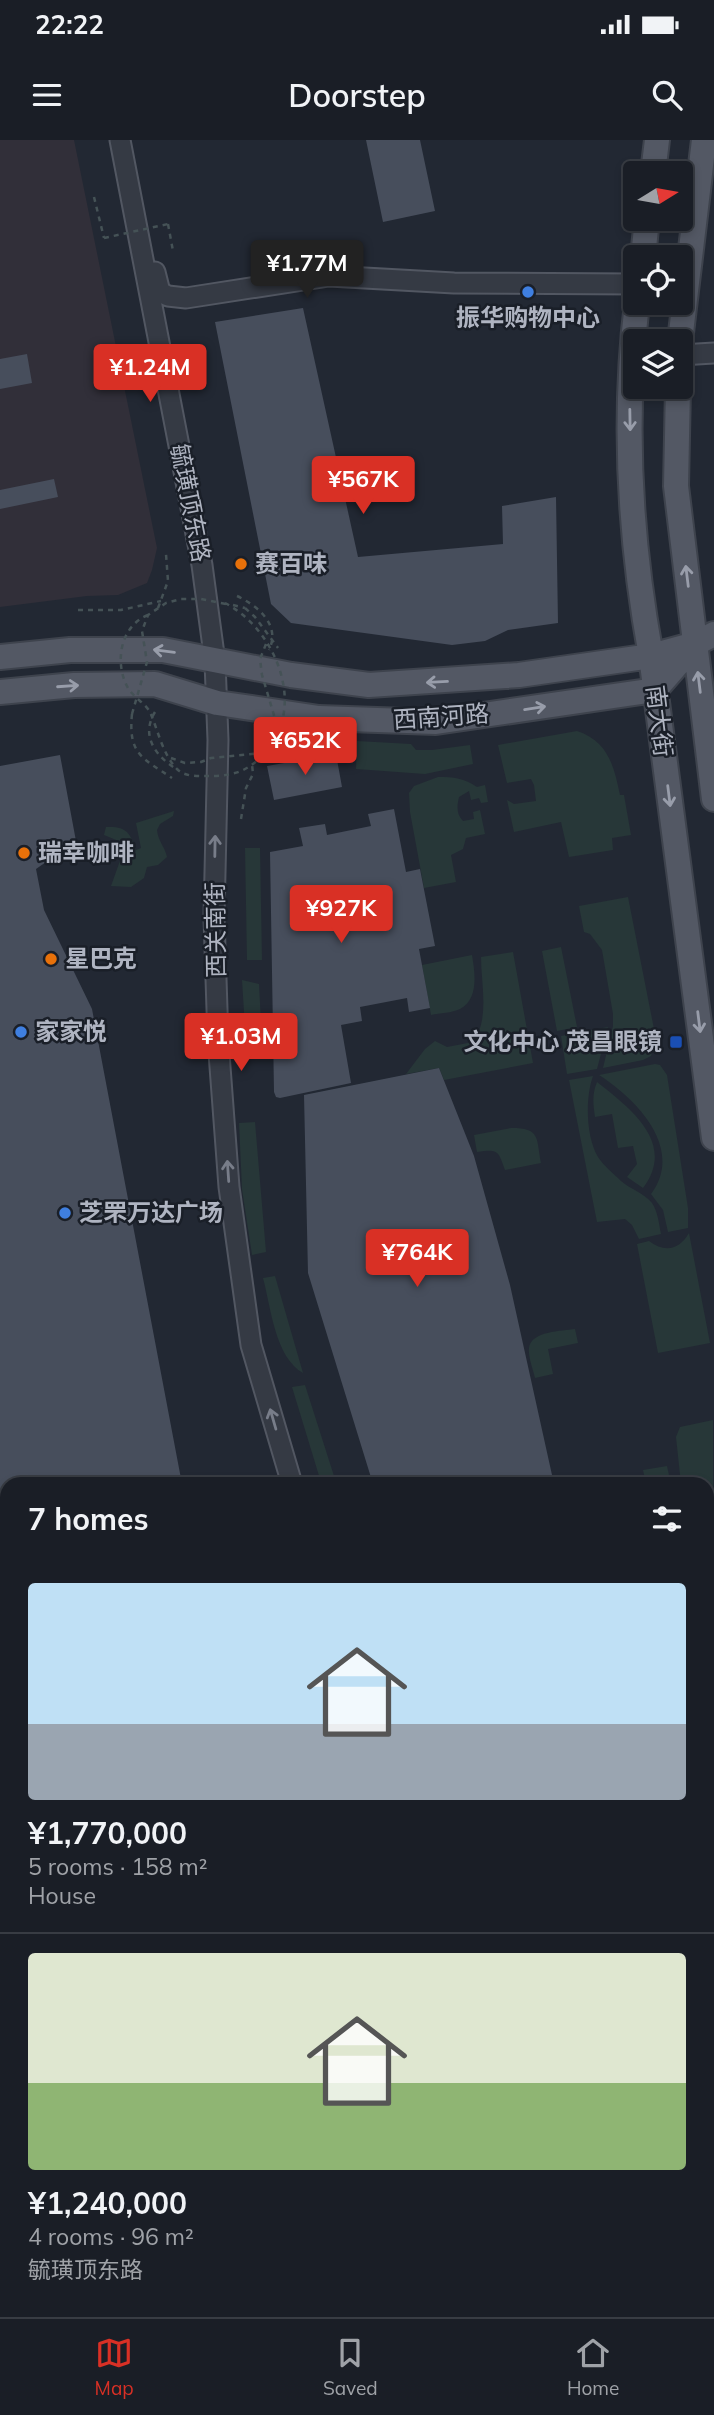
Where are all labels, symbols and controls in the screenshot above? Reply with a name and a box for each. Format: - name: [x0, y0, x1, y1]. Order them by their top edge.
- text: 22:22: [35, 8, 104, 41]
- text: Doorstep: [288, 75, 426, 115]
- icon: menu: [28, 76, 66, 114]
- icon: search: [648, 76, 686, 114]
- north arrow: [623, 161, 693, 231]
- map controls: [623, 161, 693, 399]
- pin: ¥1.77M: [250, 240, 364, 300]
- button: locate: [623, 245, 693, 315]
- text: ¥1.77M: [267, 248, 347, 277]
- marker: 振华购物中心: [520, 284, 536, 300]
- place label: 振华购物中心: [456, 302, 600, 332]
- button: layers: [623, 329, 693, 399]
- pin: ¥1.24M: [93, 344, 207, 404]
- text: ¥1.24M: [110, 352, 190, 381]
- one-way arrow: [624, 408, 637, 431]
- street label: 毓璜顶东路: [165, 441, 217, 565]
- pin: ¥567K: [314, 456, 412, 516]
- text: ¥567K: [328, 464, 398, 493]
- place label: 赛百味: [255, 548, 327, 578]
- marker: 赛百味: [233, 556, 249, 572]
- one-way arrow: [680, 565, 693, 588]
- one-way arrow: [153, 645, 176, 658]
- one-way arrow: [693, 671, 706, 694]
- one-way arrow: [427, 676, 449, 689]
- one-way arrow: [56, 679, 79, 692]
- street label: 南大街: [641, 683, 679, 758]
- street label: 西南河路: [392, 698, 490, 734]
- one-way arrow: [523, 701, 546, 714]
- pin: ¥652K: [256, 718, 354, 777]
- text: ¥652K: [270, 725, 340, 754]
- one-way arrow: [663, 784, 676, 807]
- one-way arrow: [208, 835, 222, 858]
- place label: 瑞幸咖啡: [38, 837, 134, 867]
- marker: 瑞幸咖啡: [16, 845, 32, 861]
- street label: 西关南街: [199, 882, 231, 978]
- pin: ¥927K: [292, 886, 390, 945]
- text: ¥927K: [306, 893, 376, 922]
- place label: 星巴克: [65, 943, 137, 973]
- marker: 星巴克: [43, 951, 59, 967]
- one-way arrow: [692, 1010, 705, 1033]
- pin: ¥1.03M: [184, 1014, 298, 1073]
- place label: 家家悦: [35, 1016, 107, 1046]
- text: ¥1.03M: [201, 1021, 281, 1050]
- marker: 家家悦: [13, 1024, 29, 1040]
- place label: 文化中心 茂昌眼镜: [463, 1026, 662, 1056]
- marker: 文化中心 茂昌眼镜: [668, 1034, 684, 1050]
- one-way arrow: [221, 1160, 234, 1183]
- place label: 芝罘万达广场: [79, 1197, 223, 1227]
- marker: 芝罘万达广场: [57, 1205, 73, 1221]
- pin: ¥764K: [368, 1230, 466, 1289]
- text: ¥764K: [382, 1237, 452, 1266]
- one-way arrow: [266, 1408, 279, 1430]
- text: 7 homes: [28, 1500, 149, 1538]
- icon: filters: [648, 1500, 686, 1538]
- icon: home: [294, 1629, 420, 1755]
- text: ¥1,770,000: [28, 1814, 187, 1852]
- text: 5 rooms · 158 m²: [28, 1852, 208, 1881]
- text: House: [28, 1881, 96, 1910]
- icon: home: [294, 1998, 420, 2124]
- text: ¥1,240,000: [28, 2184, 187, 2222]
- text: 4 rooms · 96 m²: [28, 2222, 194, 2251]
- text: 毓璜顶东路: [28, 2255, 143, 2284]
- tab: Map: [95, 2334, 134, 2400]
- tab: Saved: [323, 2334, 378, 2400]
- tab: Home: [567, 2334, 619, 2400]

